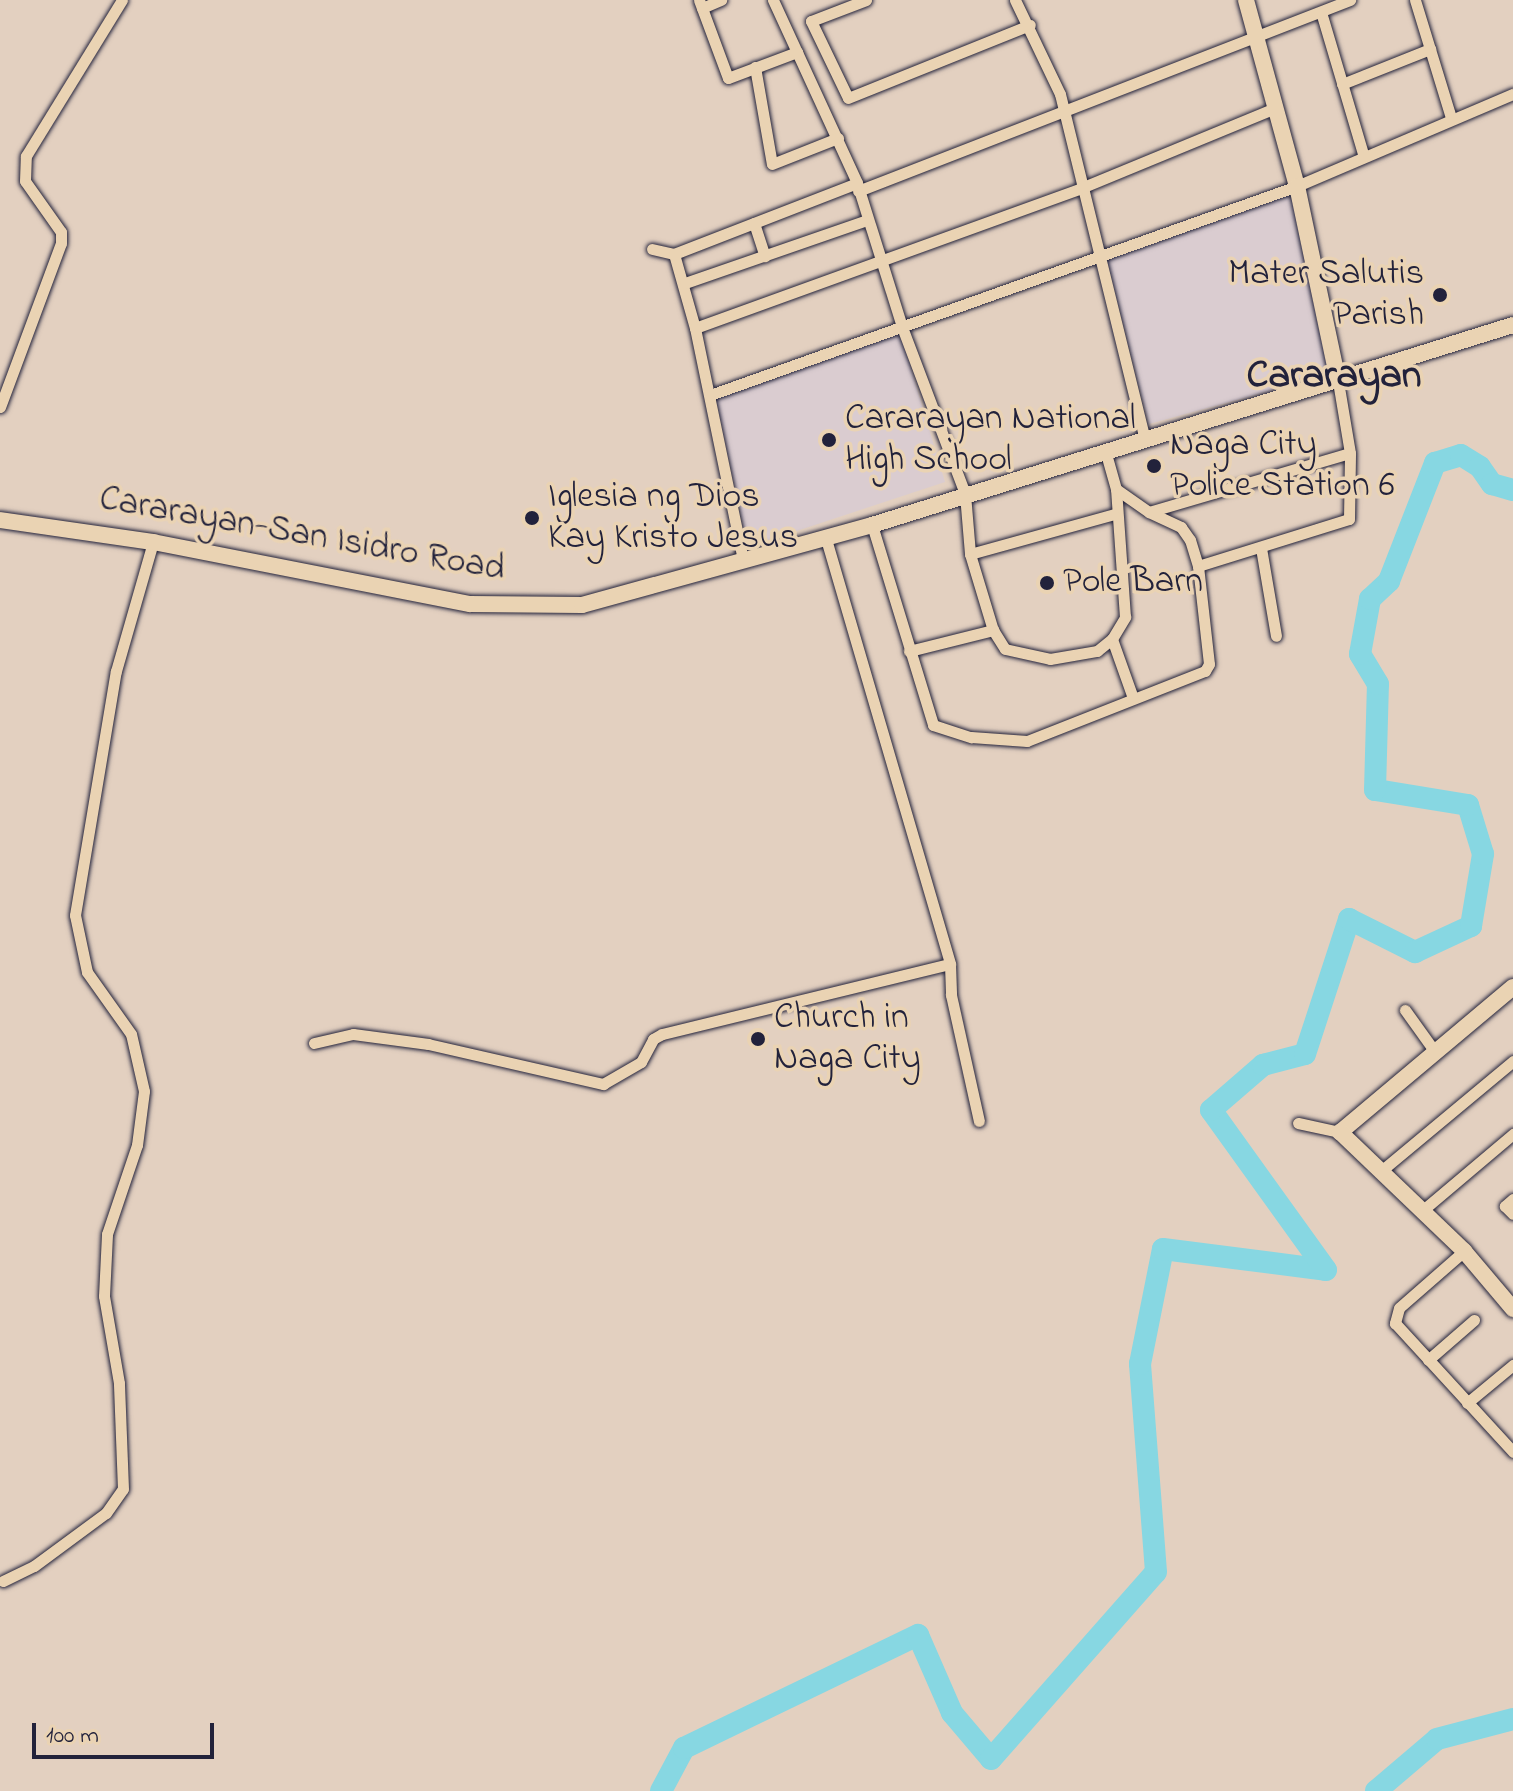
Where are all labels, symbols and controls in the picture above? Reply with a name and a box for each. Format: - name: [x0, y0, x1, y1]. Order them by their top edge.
- place label: Mater Salutis Parish: [1228, 252, 1424, 337]
- marker: Mater Salutis Parish: [1431, 286, 1449, 304]
- district label: Cararayan: [1246, 353, 1422, 401]
- place label: Cararayan National High School: [845, 397, 1136, 482]
- place label: Naga City Police Station 6: [1170, 423, 1394, 508]
- marker: Cararayan National High School: [820, 431, 838, 449]
- marker: Naga City Police Station 6: [1145, 457, 1163, 475]
- place label: Iglesia ng Dios Kay Kristo Jesus: [548, 475, 798, 560]
- street label: Cararayan-San Isidro Road: [96, 478, 508, 592]
- marker: Iglesia ng Dios Kay Kristo Jesus: [523, 509, 541, 527]
- place label: Pole Barn: [1063, 561, 1203, 605]
- marker: Pole Barn: [1038, 574, 1056, 592]
- place label: Church in Naga City: [774, 996, 921, 1081]
- marker: Church in Naga City: [749, 1030, 767, 1048]
- scale bar: [36, 1707, 218, 1757]
- text: 100 m: [46, 1719, 99, 1754]

